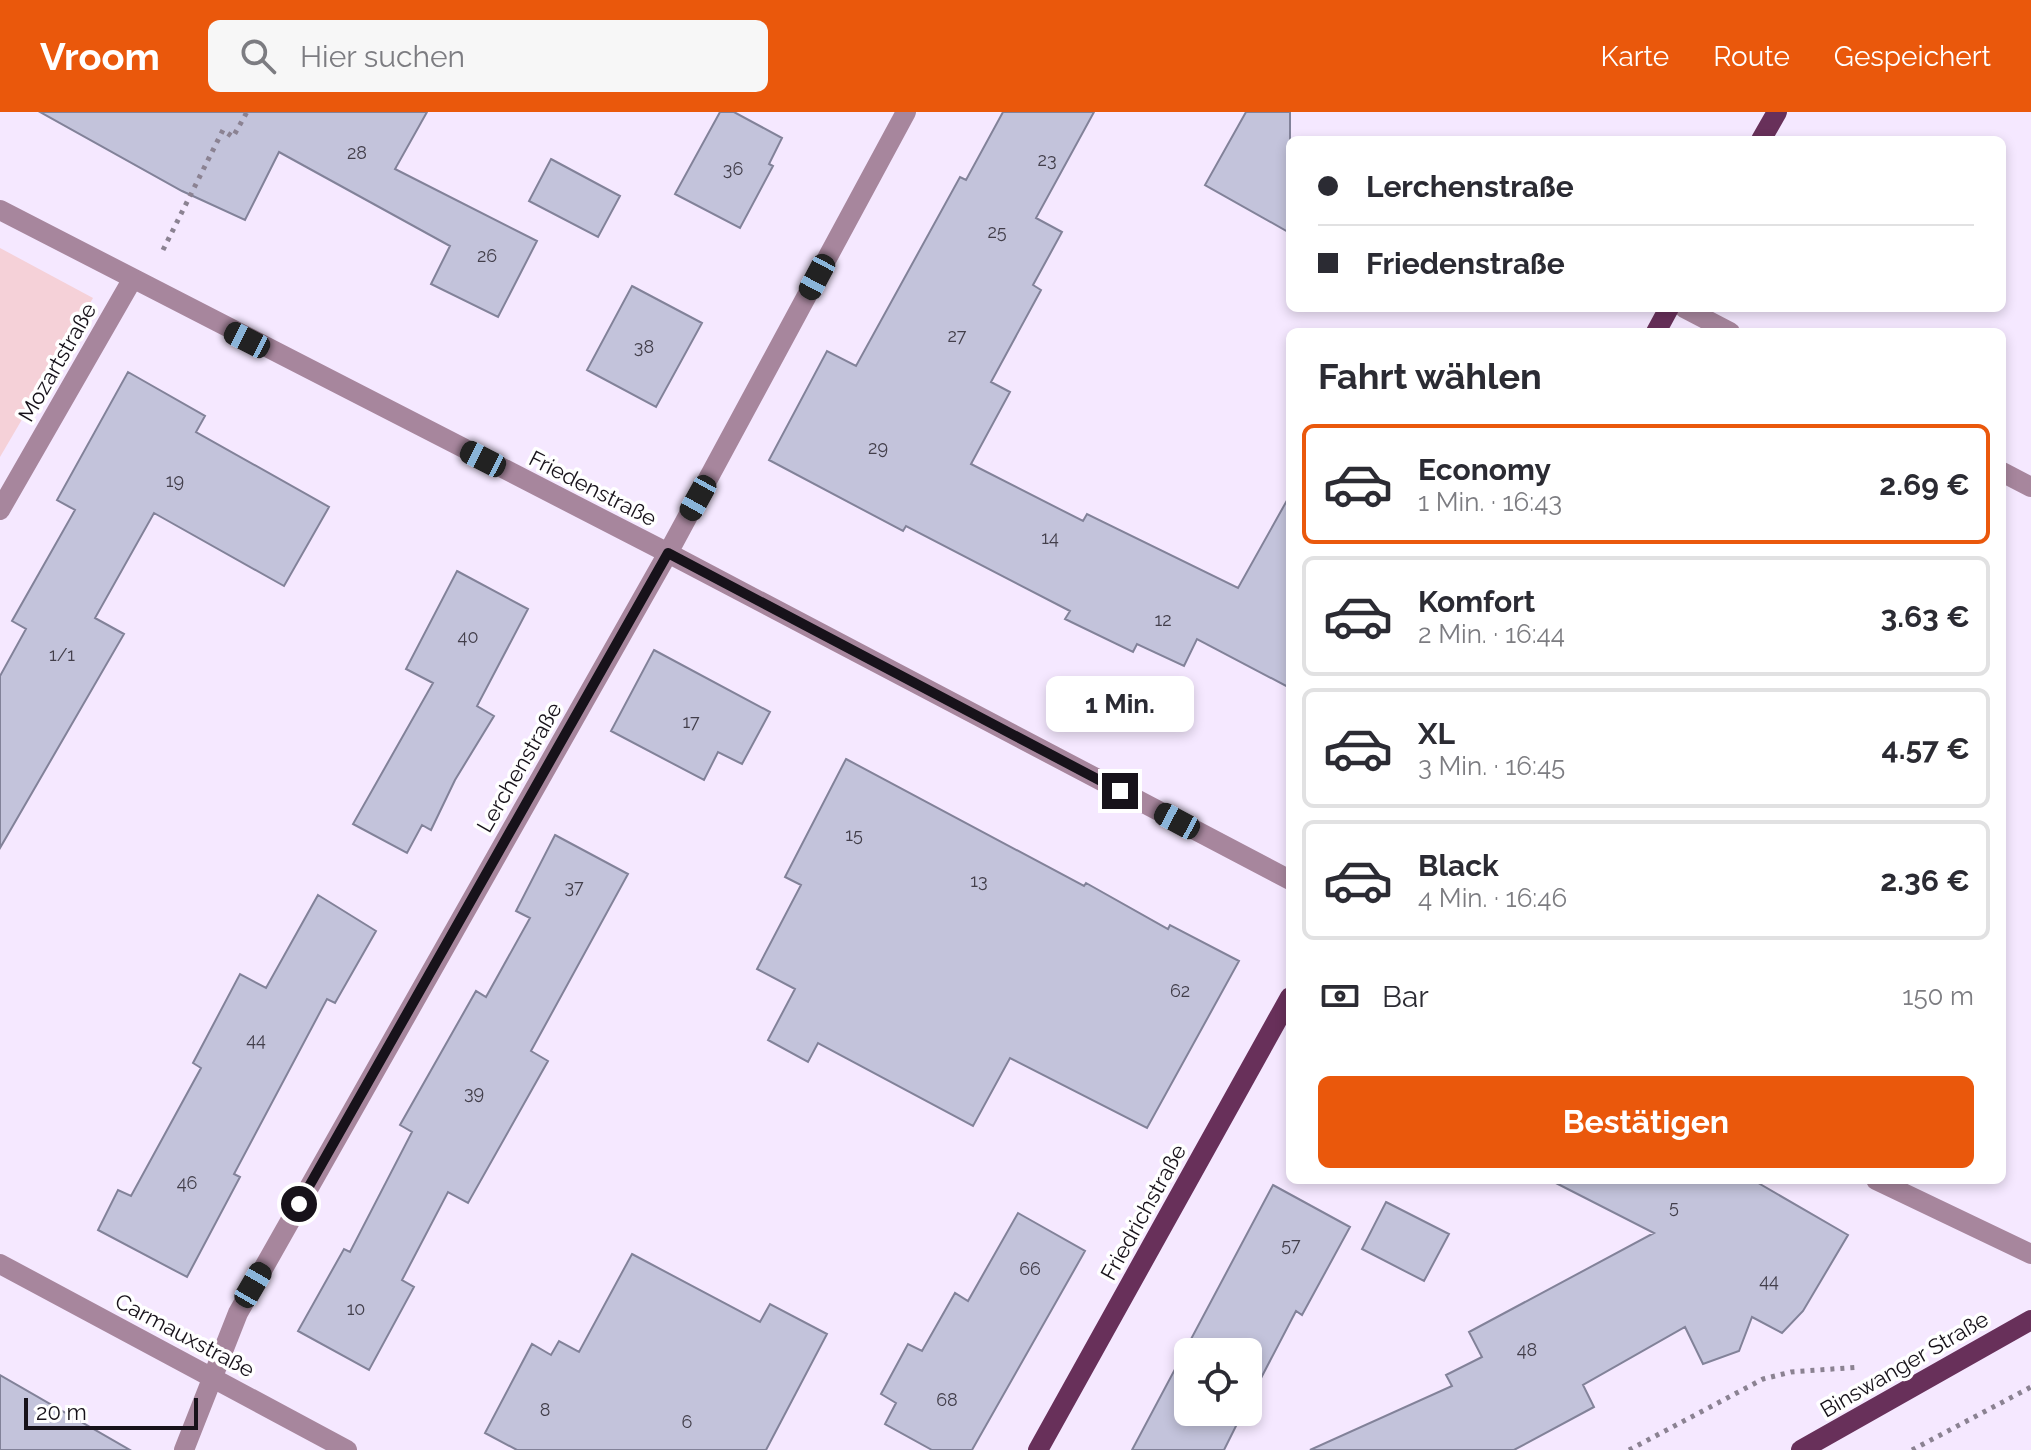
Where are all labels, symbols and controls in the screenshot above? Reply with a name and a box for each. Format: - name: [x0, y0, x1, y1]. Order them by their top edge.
- search box: [208, 20, 768, 92]
- text: Vroom: [40, 34, 160, 79]
- icon: search: [236, 34, 280, 78]
- text: Hier suchen: [300, 39, 465, 74]
- text: Karte: [1600, 40, 1669, 73]
- text: Route: [1713, 40, 1790, 73]
- text: Gespeichert: [1834, 40, 1991, 73]
- house number: 28: [347, 142, 367, 163]
- house number: 23: [1038, 149, 1057, 170]
- house number: 36: [723, 158, 743, 179]
- text: Lerchenstraße: [1366, 169, 1574, 204]
- house number: 25: [987, 221, 1007, 242]
- house number: 26: [477, 245, 497, 266]
- text: Friedenstraße: [1366, 246, 1565, 281]
- car: [795, 250, 839, 304]
- street label: Mozartstraße: [13, 298, 101, 426]
- car: [220, 318, 274, 362]
- house number: 27: [947, 325, 967, 346]
- house number: 38: [634, 336, 654, 357]
- text: Fahrt wählen: [1318, 355, 1542, 397]
- car: [456, 437, 510, 481]
- house number: 29: [868, 437, 888, 458]
- street label: Friedenstraße: [525, 445, 661, 531]
- icon: car: [1322, 448, 1394, 520]
- text: Economy: [1418, 452, 1551, 487]
- text: 2.69 €: [1879, 467, 1970, 502]
- house number: 19: [166, 470, 184, 491]
- car: [676, 471, 720, 525]
- text: 1 Min. · 16:43: [1418, 487, 1562, 517]
- house number: 14: [1041, 527, 1059, 548]
- icon: car: [1322, 580, 1394, 652]
- text: Komfort: [1418, 584, 1535, 619]
- text: 3.63 €: [1881, 599, 1970, 634]
- house number: 12: [1154, 609, 1172, 630]
- text: 2 Min. · 16:44: [1418, 619, 1565, 649]
- house number: 40: [458, 626, 478, 647]
- house number: 1/1: [49, 644, 75, 665]
- callout: 1 Min.: [1046, 675, 1194, 731]
- text: 1 Min.: [1085, 689, 1155, 719]
- street label: Lerchenstraße: [471, 697, 567, 837]
- house number: 17: [682, 711, 700, 732]
- icon: car: [1322, 712, 1394, 784]
- text: XL: [1418, 716, 1455, 751]
- text: 4.57 €: [1882, 731, 1970, 766]
- text: 3 Min. · 16:45: [1418, 751, 1565, 781]
- route end: [1102, 773, 1138, 809]
- car: [1150, 799, 1204, 843]
- house number: 15: [845, 824, 863, 845]
- icon: car: [1322, 844, 1394, 916]
- text: Black: [1418, 848, 1499, 883]
- text: 2.36 €: [1880, 863, 1970, 898]
- house number: 13: [970, 870, 988, 891]
- house number: 37: [564, 876, 584, 897]
- text: 4 Min. · 16:46: [1418, 883, 1567, 913]
- icon: cash: [1318, 974, 1362, 1018]
- text: Bar: [1382, 979, 1429, 1014]
- house number: 62: [1170, 980, 1190, 1001]
- text: 150 m: [1902, 981, 1974, 1011]
- house number: 44: [246, 1029, 266, 1050]
- button: Bestätigen: [1318, 1076, 1974, 1168]
- house number: 39: [464, 1082, 484, 1103]
- street label: Friedrichstraße: [1095, 1139, 1191, 1284]
- house number: 46: [177, 1172, 197, 1193]
- route start: [281, 1186, 317, 1222]
- house number: 5: [1669, 1196, 1679, 1217]
- house number: 57: [1281, 1234, 1301, 1255]
- car: [231, 1258, 275, 1312]
- house number: 66: [1019, 1258, 1041, 1279]
- house number: 44: [1759, 1270, 1779, 1291]
- street label: Carmauxstraße: [111, 1287, 259, 1383]
- house number: 10: [347, 1298, 365, 1319]
- street label: Binswanger Straße: [1815, 1305, 1993, 1423]
- map controls: [1174, 1338, 1262, 1426]
- button: locate: [1174, 1338, 1262, 1426]
- house number: 48: [1517, 1339, 1537, 1360]
- house number: 68: [936, 1389, 958, 1410]
- scale bar: [24, 1394, 198, 1430]
- text: 20 m: [36, 1399, 87, 1425]
- house number: 8: [540, 1399, 550, 1420]
- house number: 6: [682, 1411, 693, 1432]

